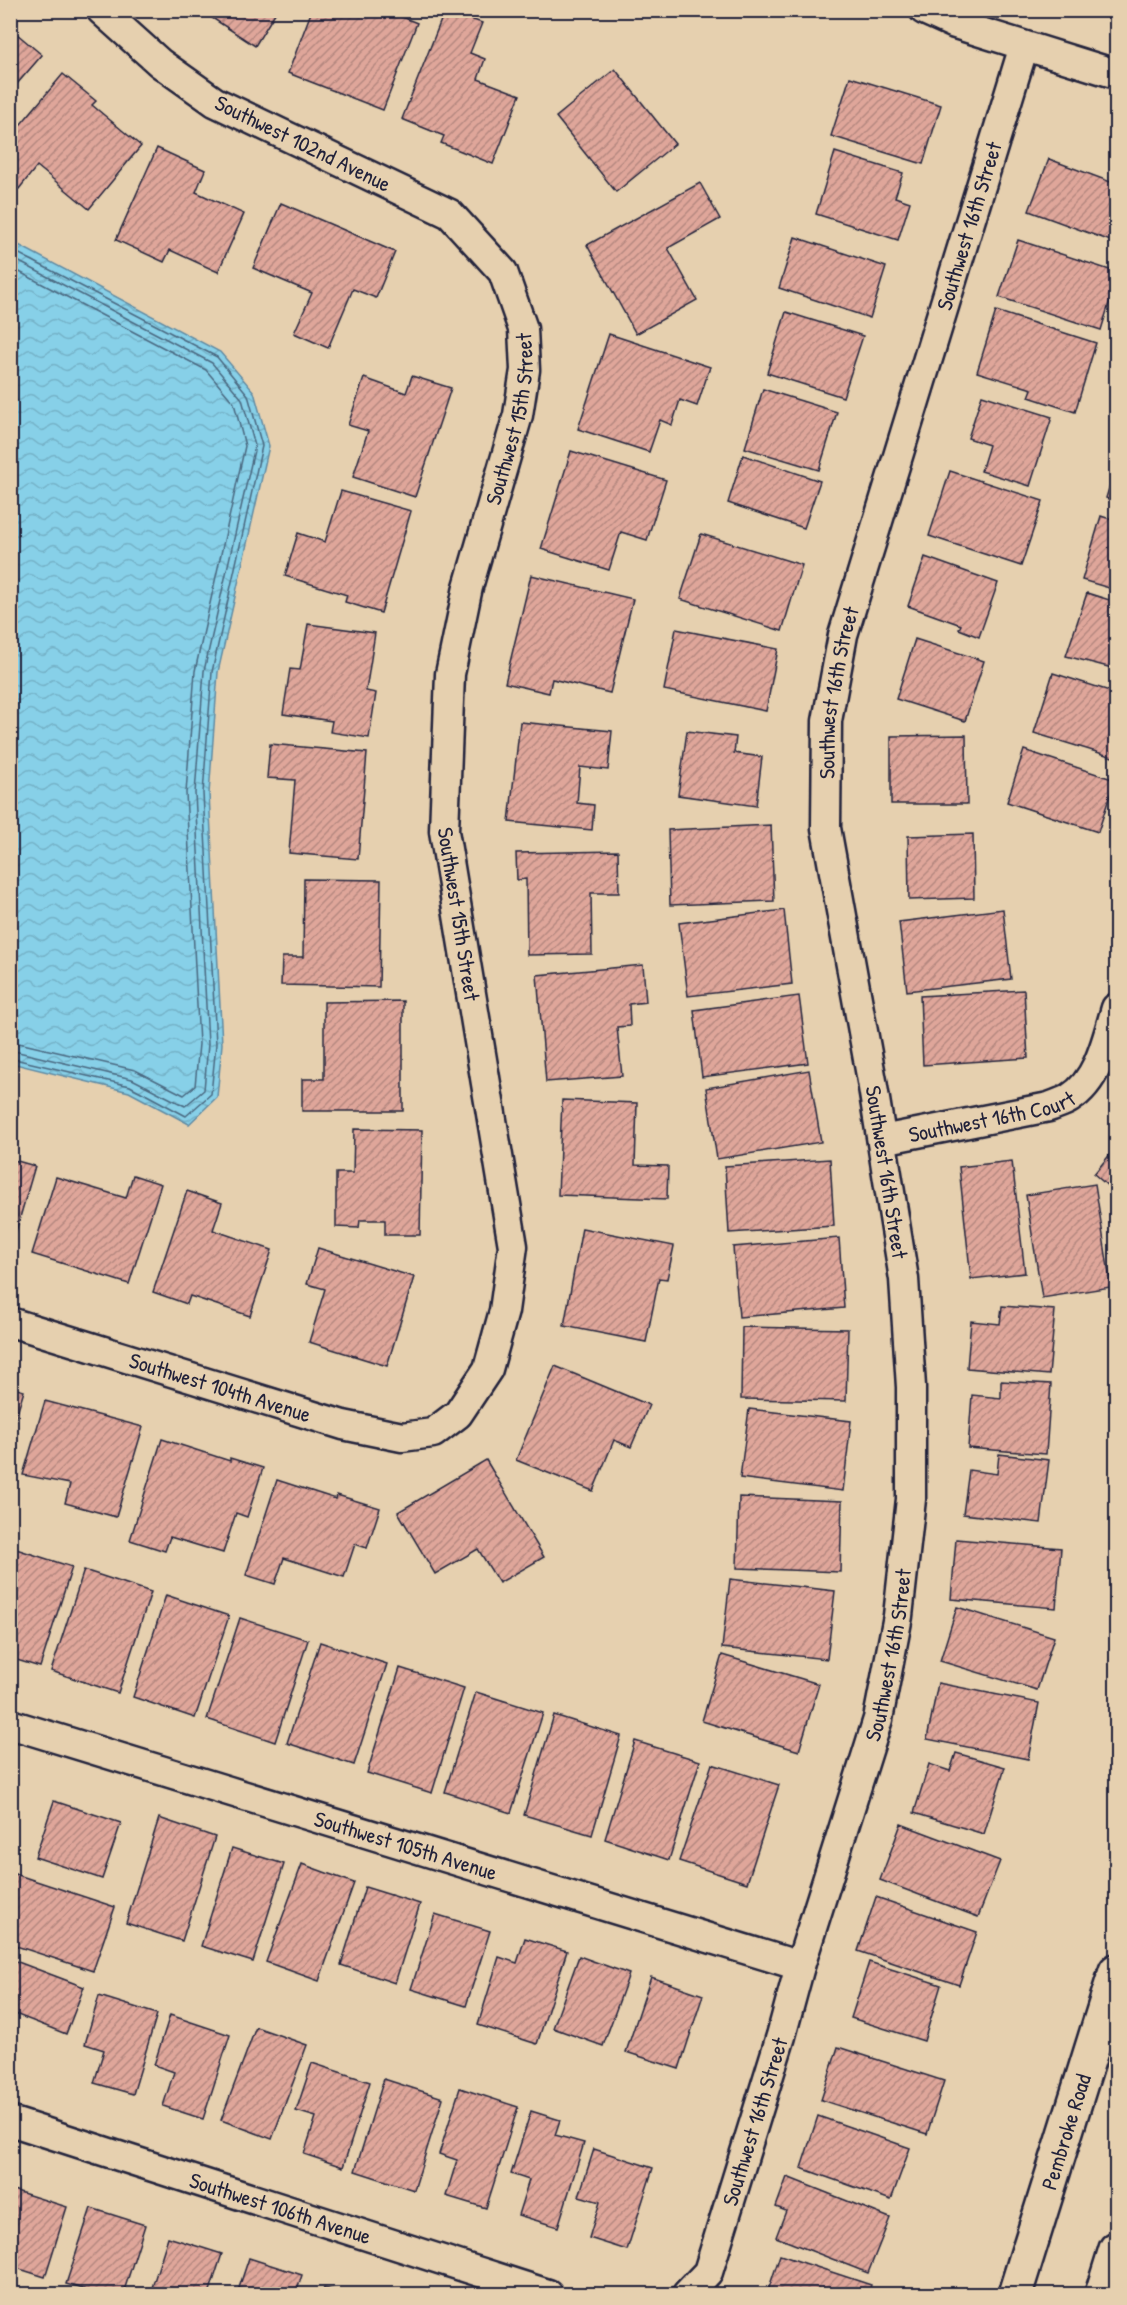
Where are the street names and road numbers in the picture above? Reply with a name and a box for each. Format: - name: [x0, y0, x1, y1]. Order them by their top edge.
- street label: Southwest 102nd Avenue: [210, 87, 396, 199]
- street label: Southwest 16th Street: [929, 138, 1009, 314]
- street label: Southwest 15th Street: [478, 332, 540, 508]
- street label: Southwest 16th Street: [811, 602, 866, 779]
- street label: Southwest 15th Street: [430, 825, 488, 1003]
- street label: Southwest 16th Street: [859, 1083, 916, 1261]
- street label: Southwest 16th Court: [906, 1083, 1081, 1149]
- street label: Southwest 104th Avenue: [126, 1345, 315, 1429]
- street label: Southwest 16th Street: [857, 1567, 918, 1745]
- street label: Southwest 105th Avenue: [311, 1803, 501, 1887]
- street label: Southwest 16th Street: [714, 2033, 795, 2209]
- street label: Pembroke Road: [1034, 2070, 1098, 2193]
- street label: Southwest 106th Avenue: [186, 2165, 375, 2251]

